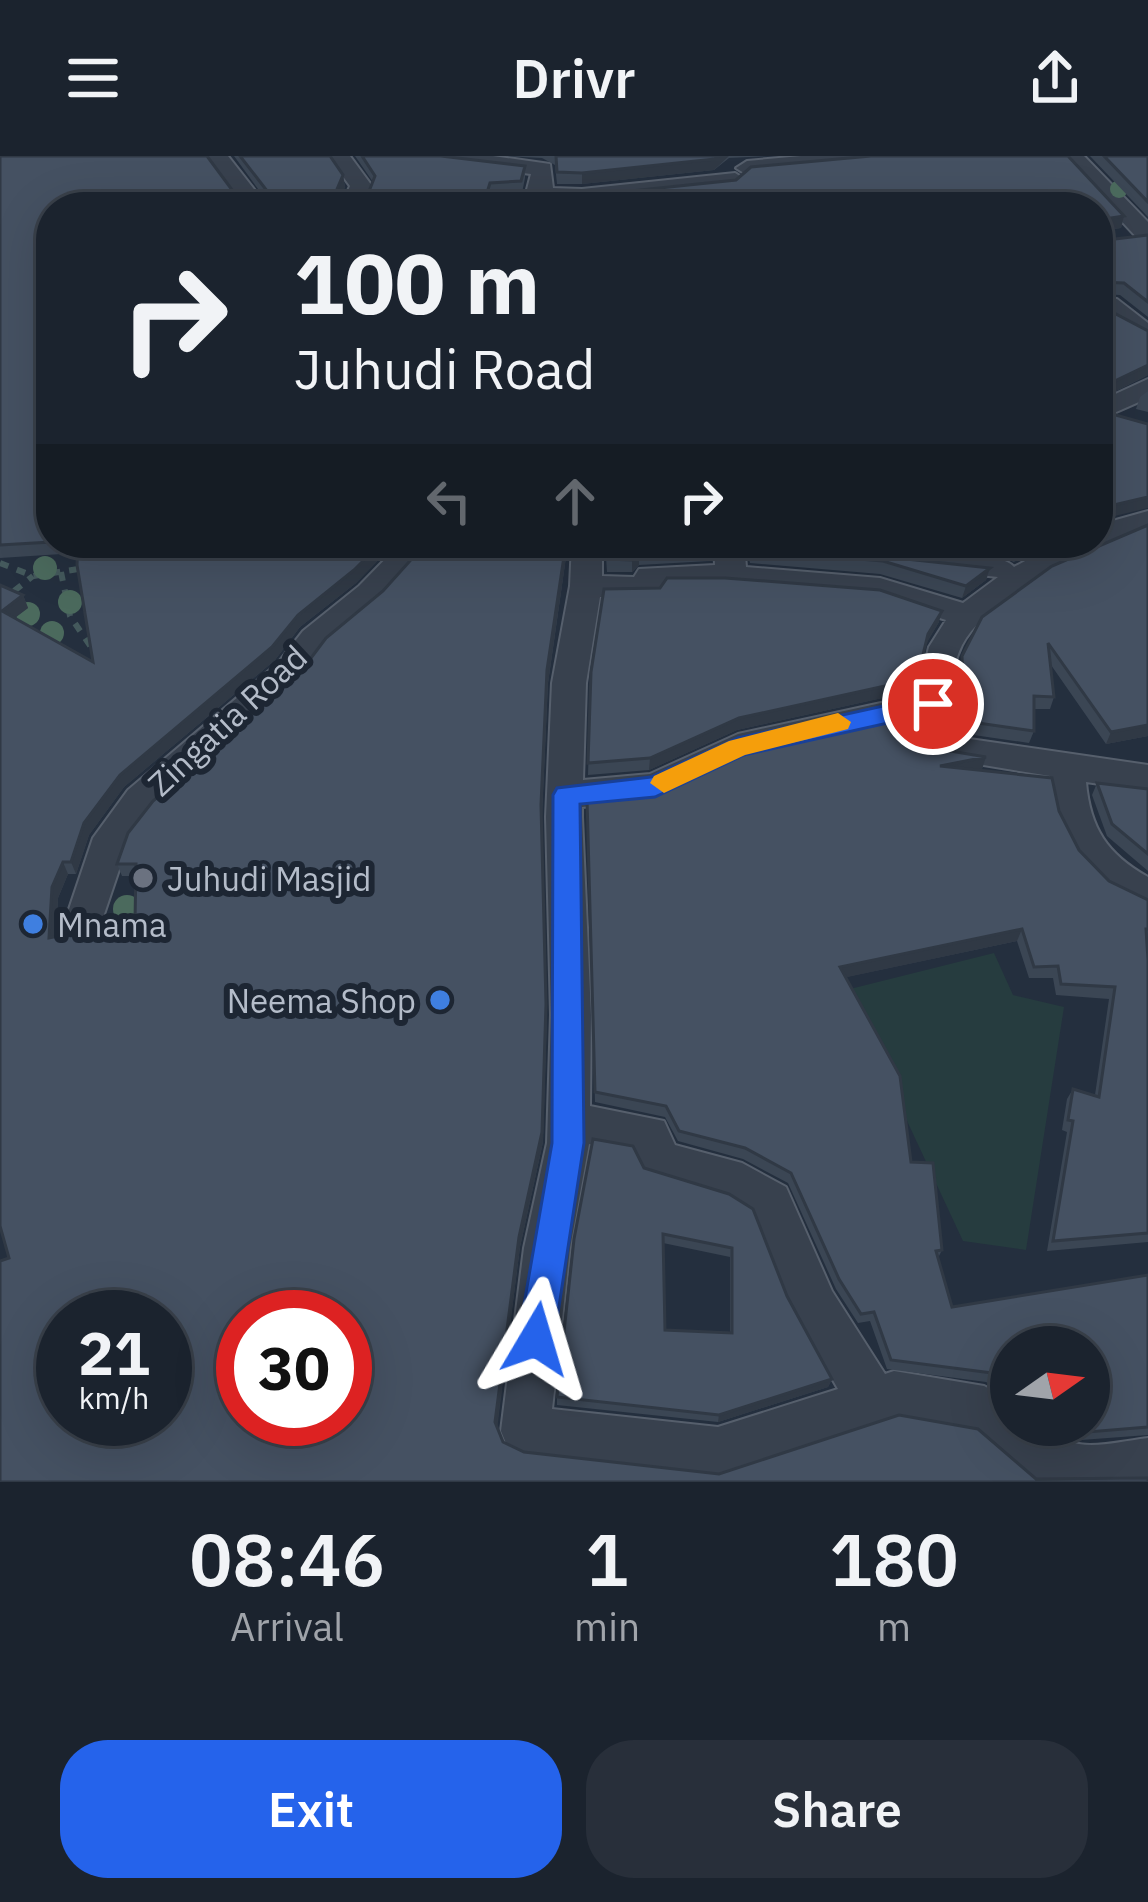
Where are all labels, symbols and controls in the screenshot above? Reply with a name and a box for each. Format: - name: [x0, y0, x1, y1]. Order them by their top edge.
- text: Drivr: [513, 43, 635, 113]
- icon: menu: [60, 45, 126, 111]
- icon: share: [1022, 45, 1088, 111]
- text: 100 m: [294, 228, 540, 337]
- icon: right: [96, 240, 252, 396]
- text: Juhudi Road: [294, 334, 595, 404]
- icon: left: [416, 468, 482, 534]
- icon: ahead: [542, 468, 608, 534]
- icon: right: [668, 468, 734, 534]
- street label: Zingatia Road: [138, 635, 316, 805]
- pin: [882, 653, 984, 755]
- icon: arrive: [900, 671, 966, 737]
- place label: Juhudi Masjid: [167, 857, 371, 900]
- marker: Juhudi Masjid: [130, 865, 156, 891]
- place label: Mnama: [57, 903, 167, 946]
- marker: Mnama: [20, 911, 46, 937]
- place label: Neema Shop: [227, 979, 416, 1022]
- marker: Neema Shop: [427, 987, 453, 1013]
- position arrow: [473, 1276, 599, 1402]
- speed limit sign: 30: [216, 1290, 372, 1446]
- text: 21: [78, 1313, 150, 1392]
- north arrow: [990, 1326, 1110, 1446]
- map controls: [990, 1326, 1110, 1446]
- text: km/h: [79, 1378, 149, 1417]
- text: 08:46: [189, 1512, 385, 1606]
- text: 1: [585, 1512, 629, 1606]
- text: 180: [829, 1512, 959, 1606]
- text: Arrival: [230, 1601, 344, 1652]
- text: min: [574, 1601, 640, 1652]
- text: m: [877, 1601, 911, 1652]
- button: Exit: [60, 1740, 562, 1878]
- button: Share: [586, 1740, 1088, 1878]

